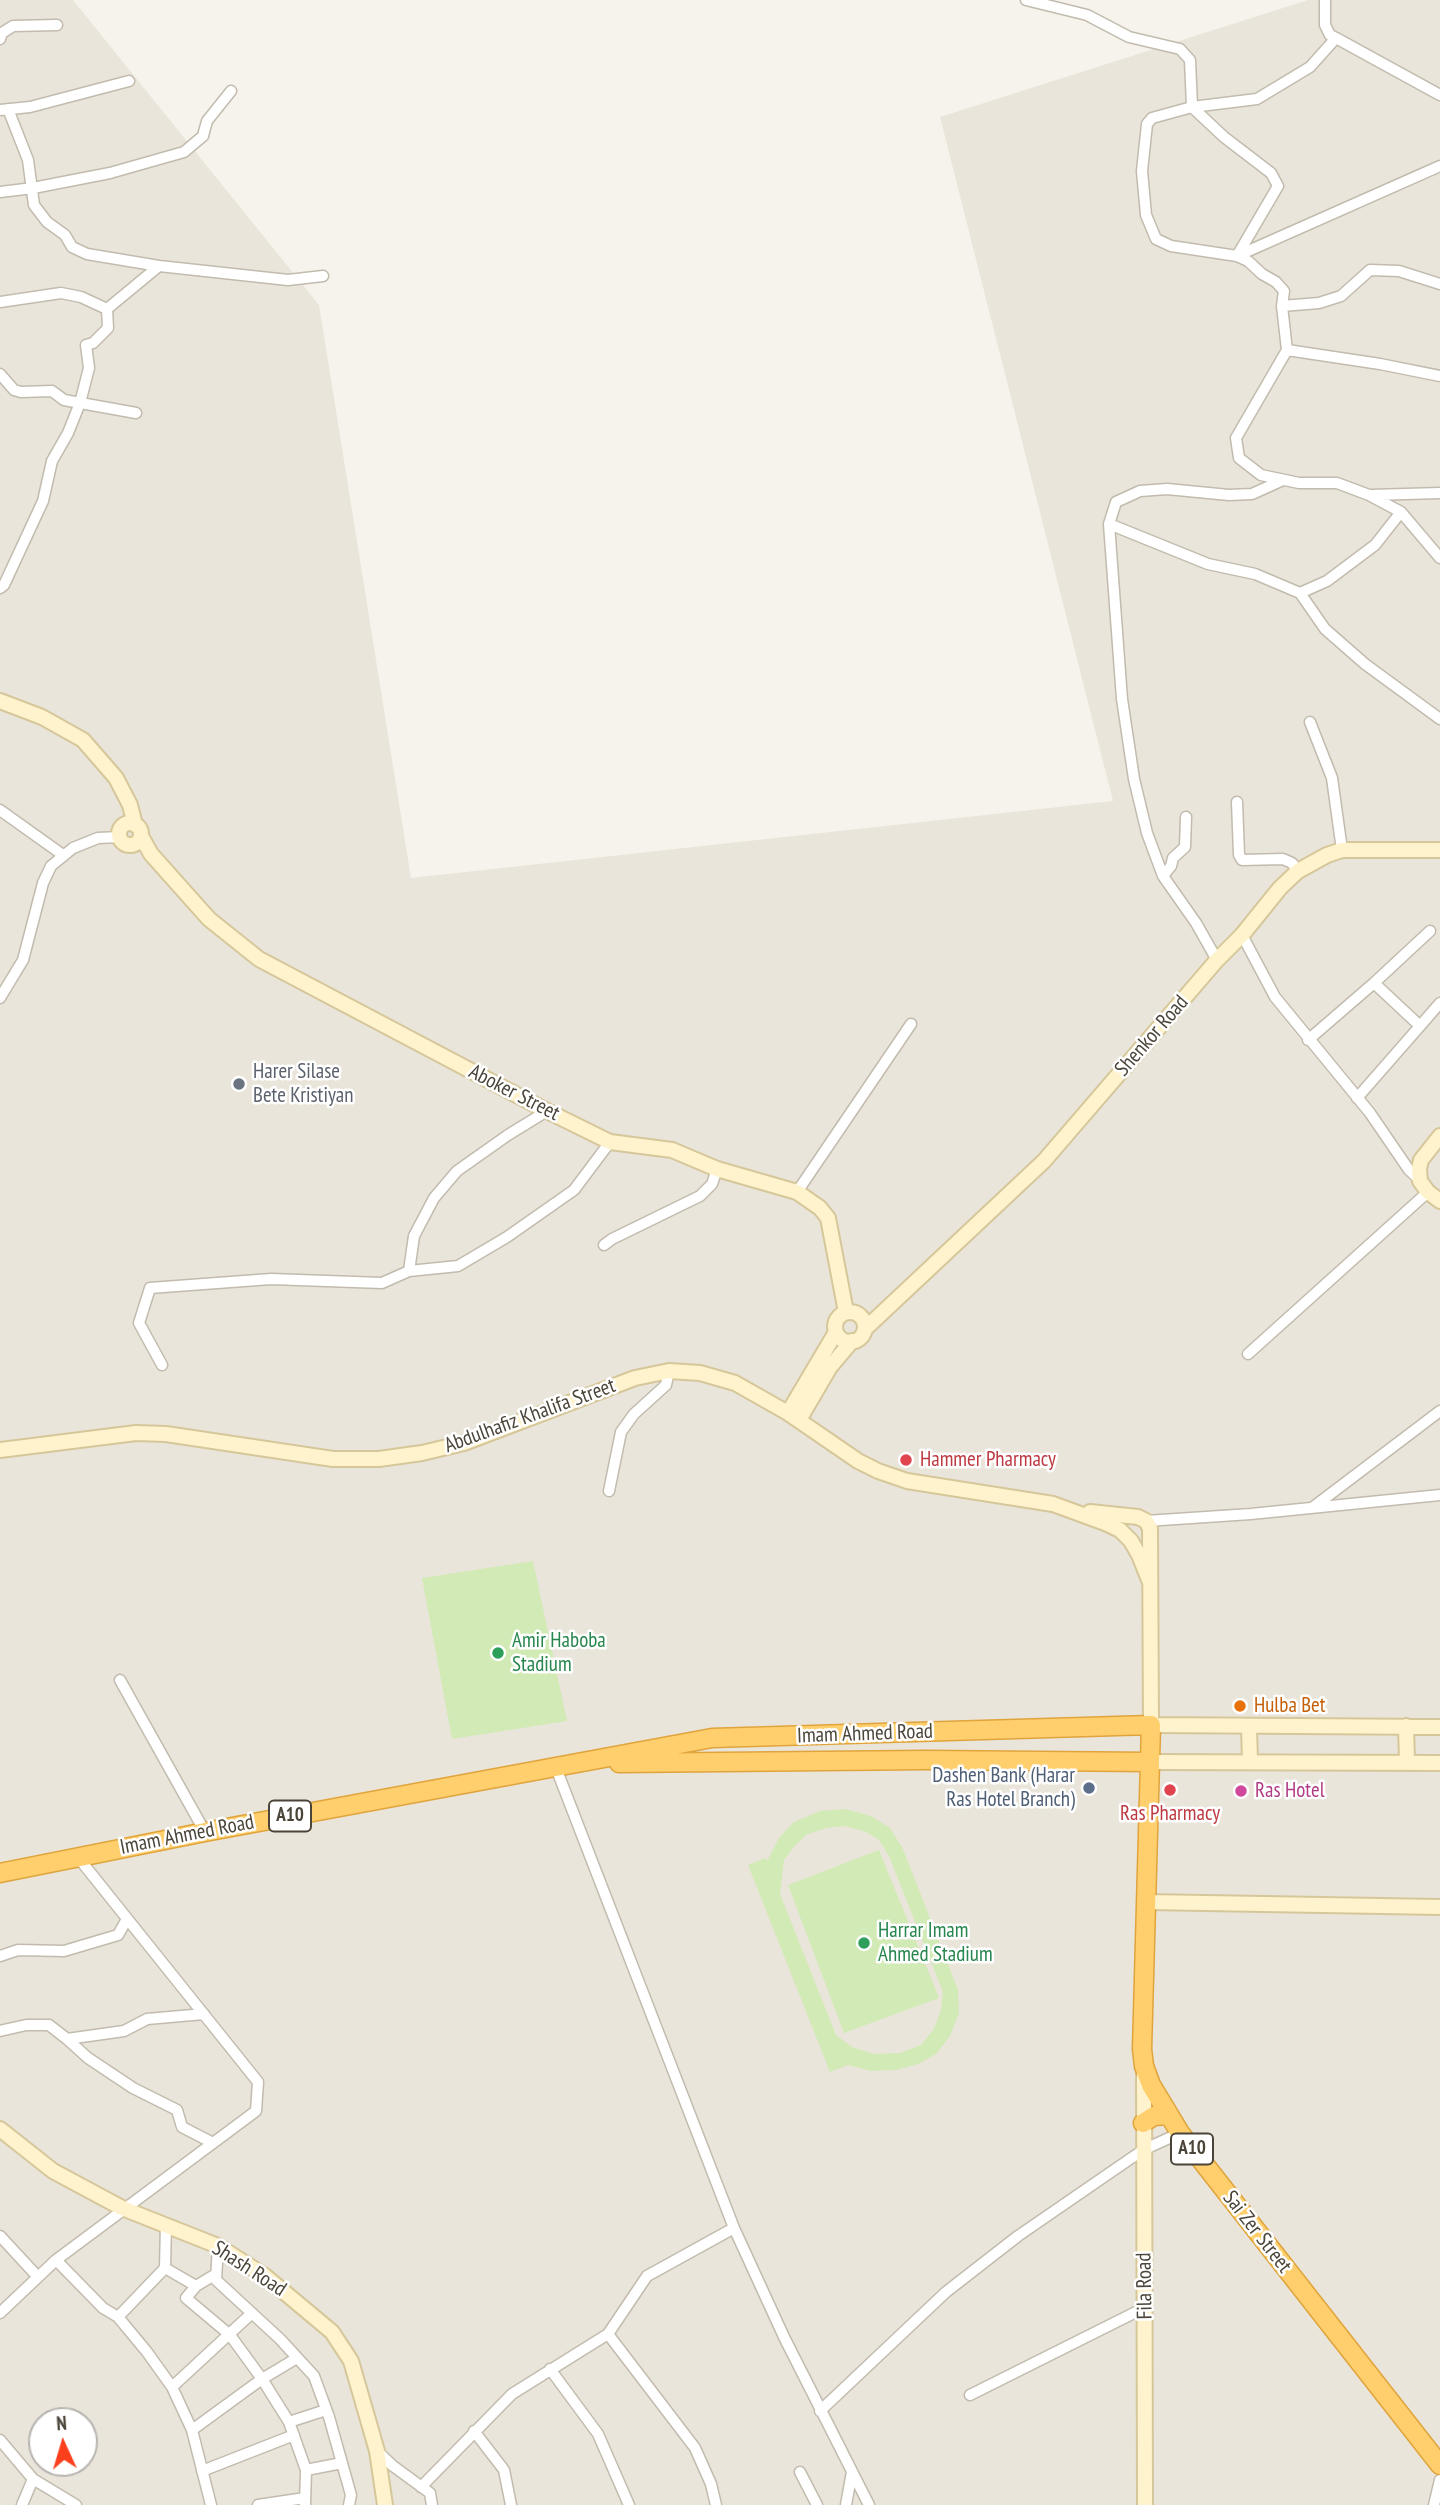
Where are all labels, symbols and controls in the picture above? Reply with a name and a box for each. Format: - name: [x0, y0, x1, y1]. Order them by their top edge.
- street label: Shenkor Road: [1110, 990, 1194, 1082]
- place label: Harer Silase Bete Kristiyan: [253, 1059, 353, 1109]
- street label: Aboker Street: [464, 1059, 564, 1127]
- marker: Harer Silase Bete Kristiyan: [231, 1076, 247, 1092]
- street label: Abdulhafiz Khalifa Street: [441, 1373, 619, 1459]
- place label: Hammer Pharmacy: [920, 1447, 1056, 1473]
- marker: Hammer Pharmacy: [898, 1452, 914, 1468]
- place label: Amir Haboba Stadium: [512, 1628, 606, 1678]
- marker: Amir Haboba Stadium: [490, 1645, 506, 1661]
- place label: Hulba Bet: [1254, 1693, 1326, 1719]
- marker: Hulba Bet: [1232, 1698, 1248, 1714]
- street label: Imam Ahmed Road: [797, 1719, 933, 1749]
- place label: Dashen Bank (Harar Ras Hotel Branch): [932, 1763, 1075, 1813]
- place label: Ras Hotel: [1255, 1778, 1325, 1804]
- marker: Dashen Bank (Harar Ras Hotel Branch): [1081, 1780, 1097, 1796]
- marker: Ras Pharmacy: [1162, 1782, 1178, 1798]
- marker: Ras Hotel: [1233, 1783, 1249, 1799]
- road number: A10: [269, 1800, 311, 1832]
- place label: Ras Pharmacy: [1120, 1801, 1220, 1827]
- street label: Imam Ahmed Road: [118, 1810, 256, 1860]
- place label: Harrar Imam Ahmed Stadium: [878, 1918, 993, 1968]
- marker: Harrar Imam Ahmed Stadium: [856, 1935, 872, 1951]
- road number: A10: [1171, 2134, 1213, 2164]
- street label: Sai Zer Street: [1217, 2186, 1297, 2278]
- street label: Shash Road: [207, 2236, 291, 2302]
- street label: Fila Road: [1132, 2252, 1158, 2320]
- north arrow: [28, 2407, 98, 2477]
- text: N: [56, 2411, 68, 2435]

